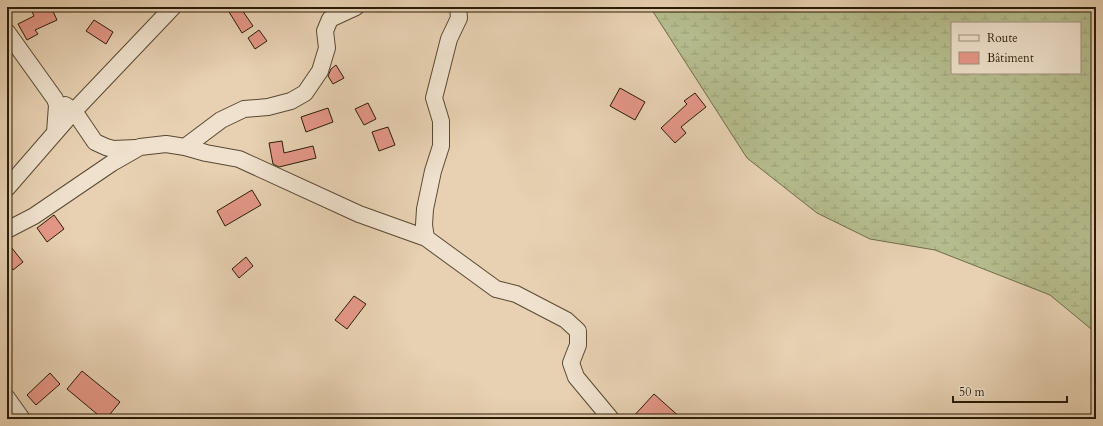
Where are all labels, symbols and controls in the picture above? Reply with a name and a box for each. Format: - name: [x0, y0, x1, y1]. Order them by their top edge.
- legend: [951, 22, 1081, 74]
- text: Route: [987, 30, 1018, 46]
- text: Bâtiment: [987, 50, 1034, 66]
- scale bar: [953, 378, 1067, 404]
- text: 50 m: [959, 384, 986, 400]

